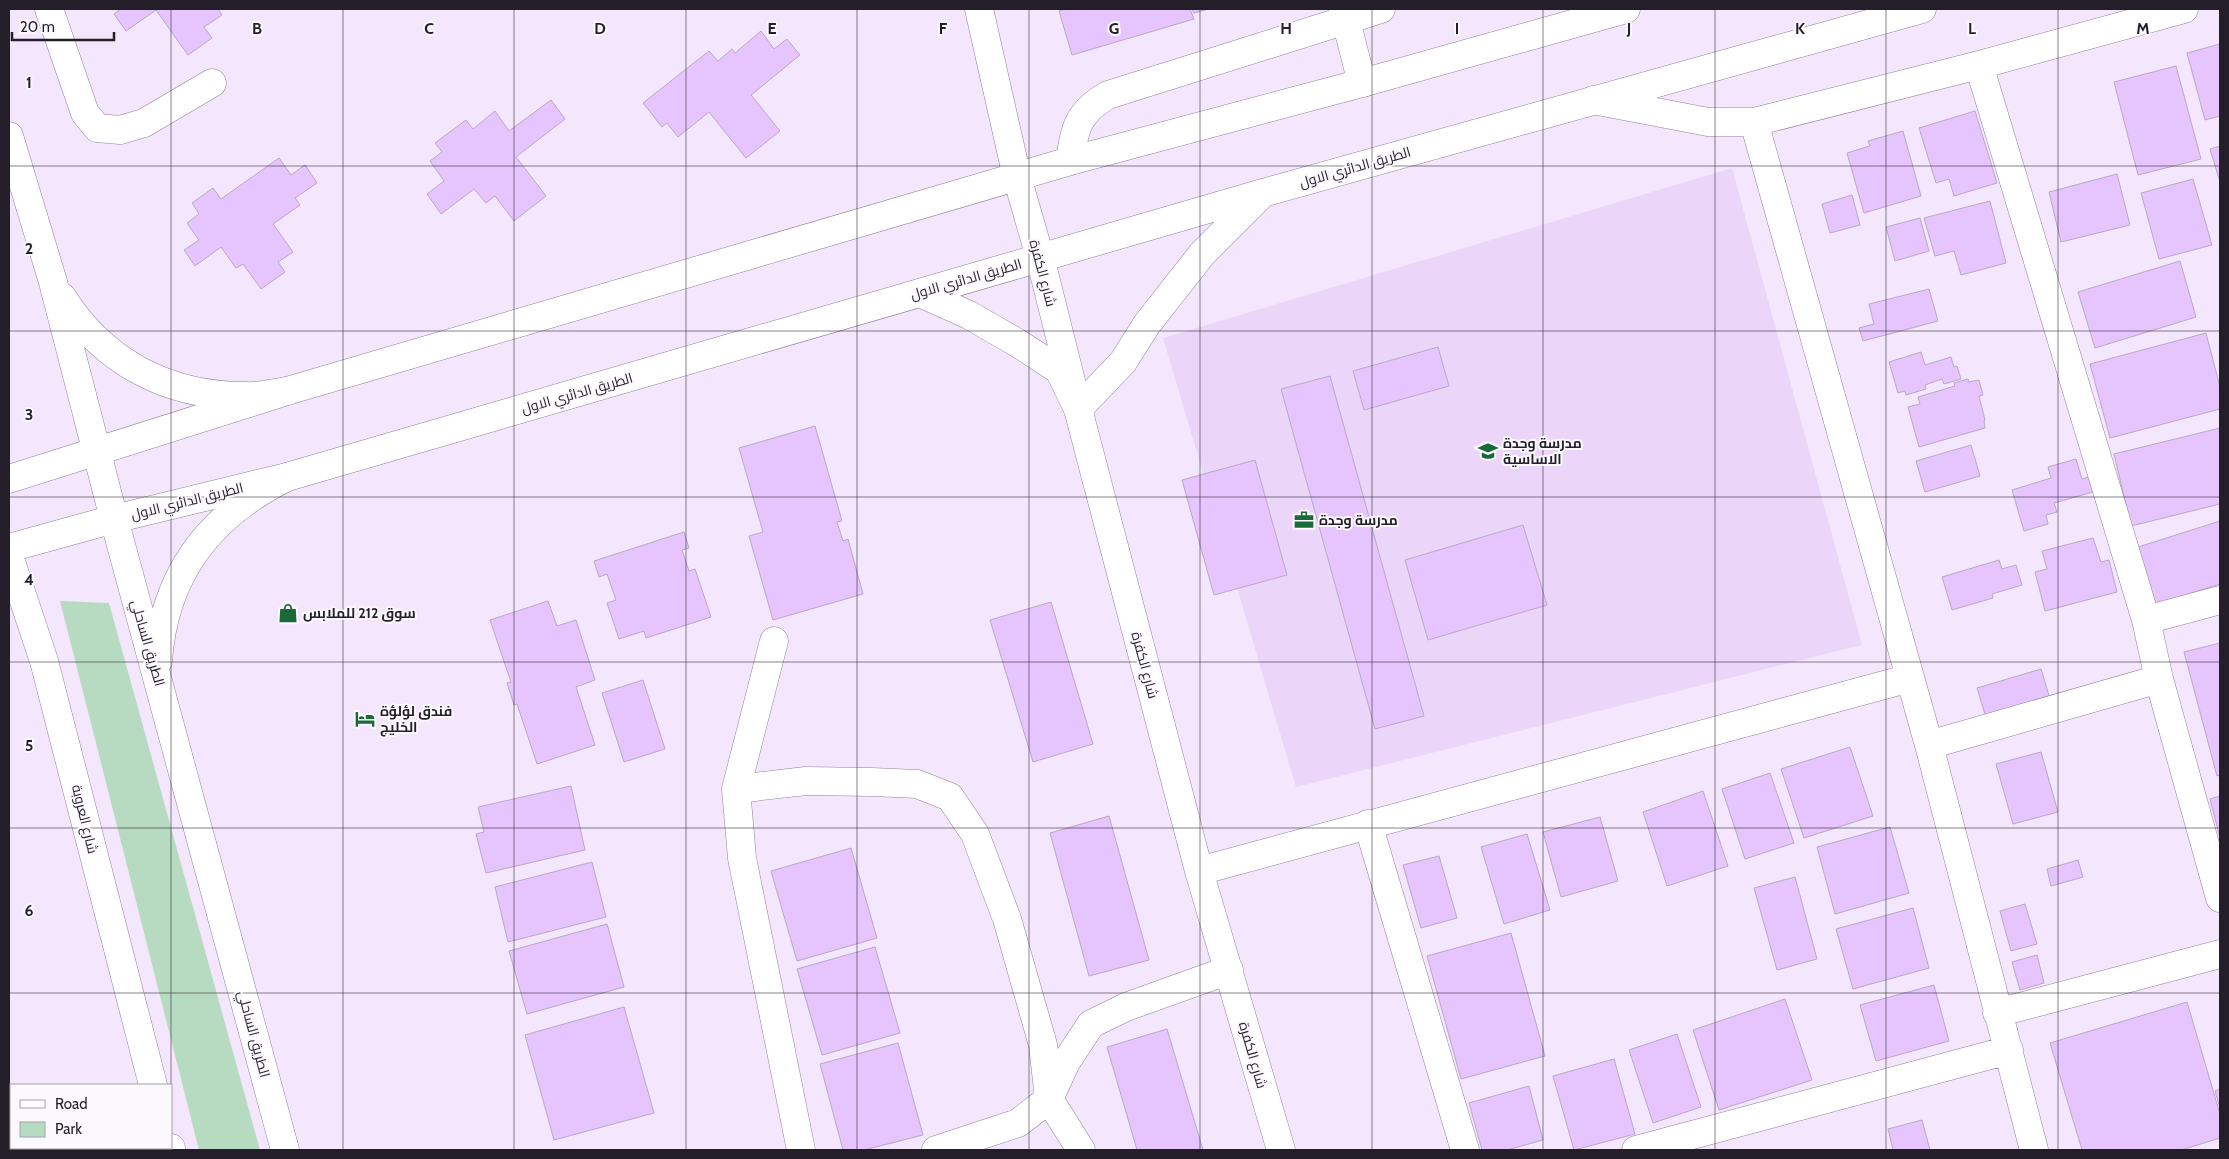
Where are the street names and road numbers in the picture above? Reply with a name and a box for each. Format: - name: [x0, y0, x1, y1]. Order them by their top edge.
- street label: الطريق الدائري الاول: [1297, 142, 1414, 194]
- street label: شارع الكفرة: [1025, 238, 1061, 308]
- street label: الطريق الدائري الاول: [908, 254, 1025, 306]
- street label: الطريق الدائري الاول: [519, 368, 636, 420]
- street label: الطريق الدائري الاول: [129, 478, 246, 527]
- street label: الطريق الساحلي: [124, 598, 169, 689]
- street label: شارع الكفرة: [1127, 630, 1163, 700]
- street label: شارع العروبة: [68, 783, 102, 855]
- street label: الطريق الساحلي: [231, 989, 274, 1080]
- street label: شارع الكفرة: [1235, 1020, 1271, 1090]

